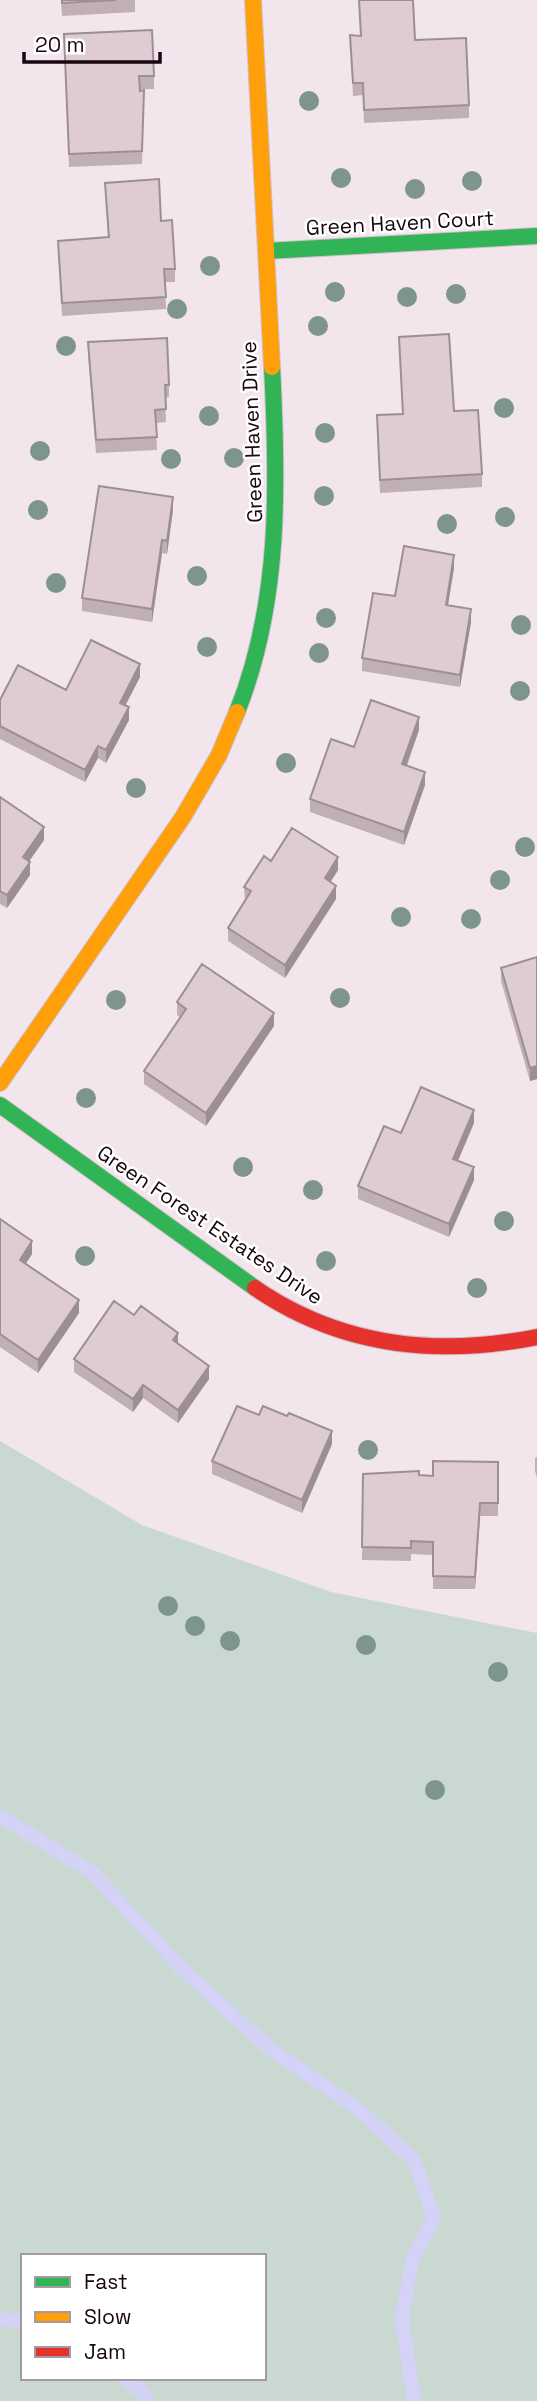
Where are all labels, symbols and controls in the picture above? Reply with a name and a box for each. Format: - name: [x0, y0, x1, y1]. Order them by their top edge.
- scale bar: [24, 21, 161, 65]
- text: 20 m: [35, 31, 85, 58]
- street label: Green Haven Court: [305, 204, 495, 241]
- street label: Green Haven Drive: [235, 341, 268, 523]
- street label: Green Forest Estates Drive: [92, 1139, 328, 1310]
- legend: [21, 2254, 266, 2380]
- text: Fast: [84, 2268, 128, 2295]
- text: Slow: [84, 2303, 132, 2330]
- text: Jam: [84, 2338, 126, 2365]

